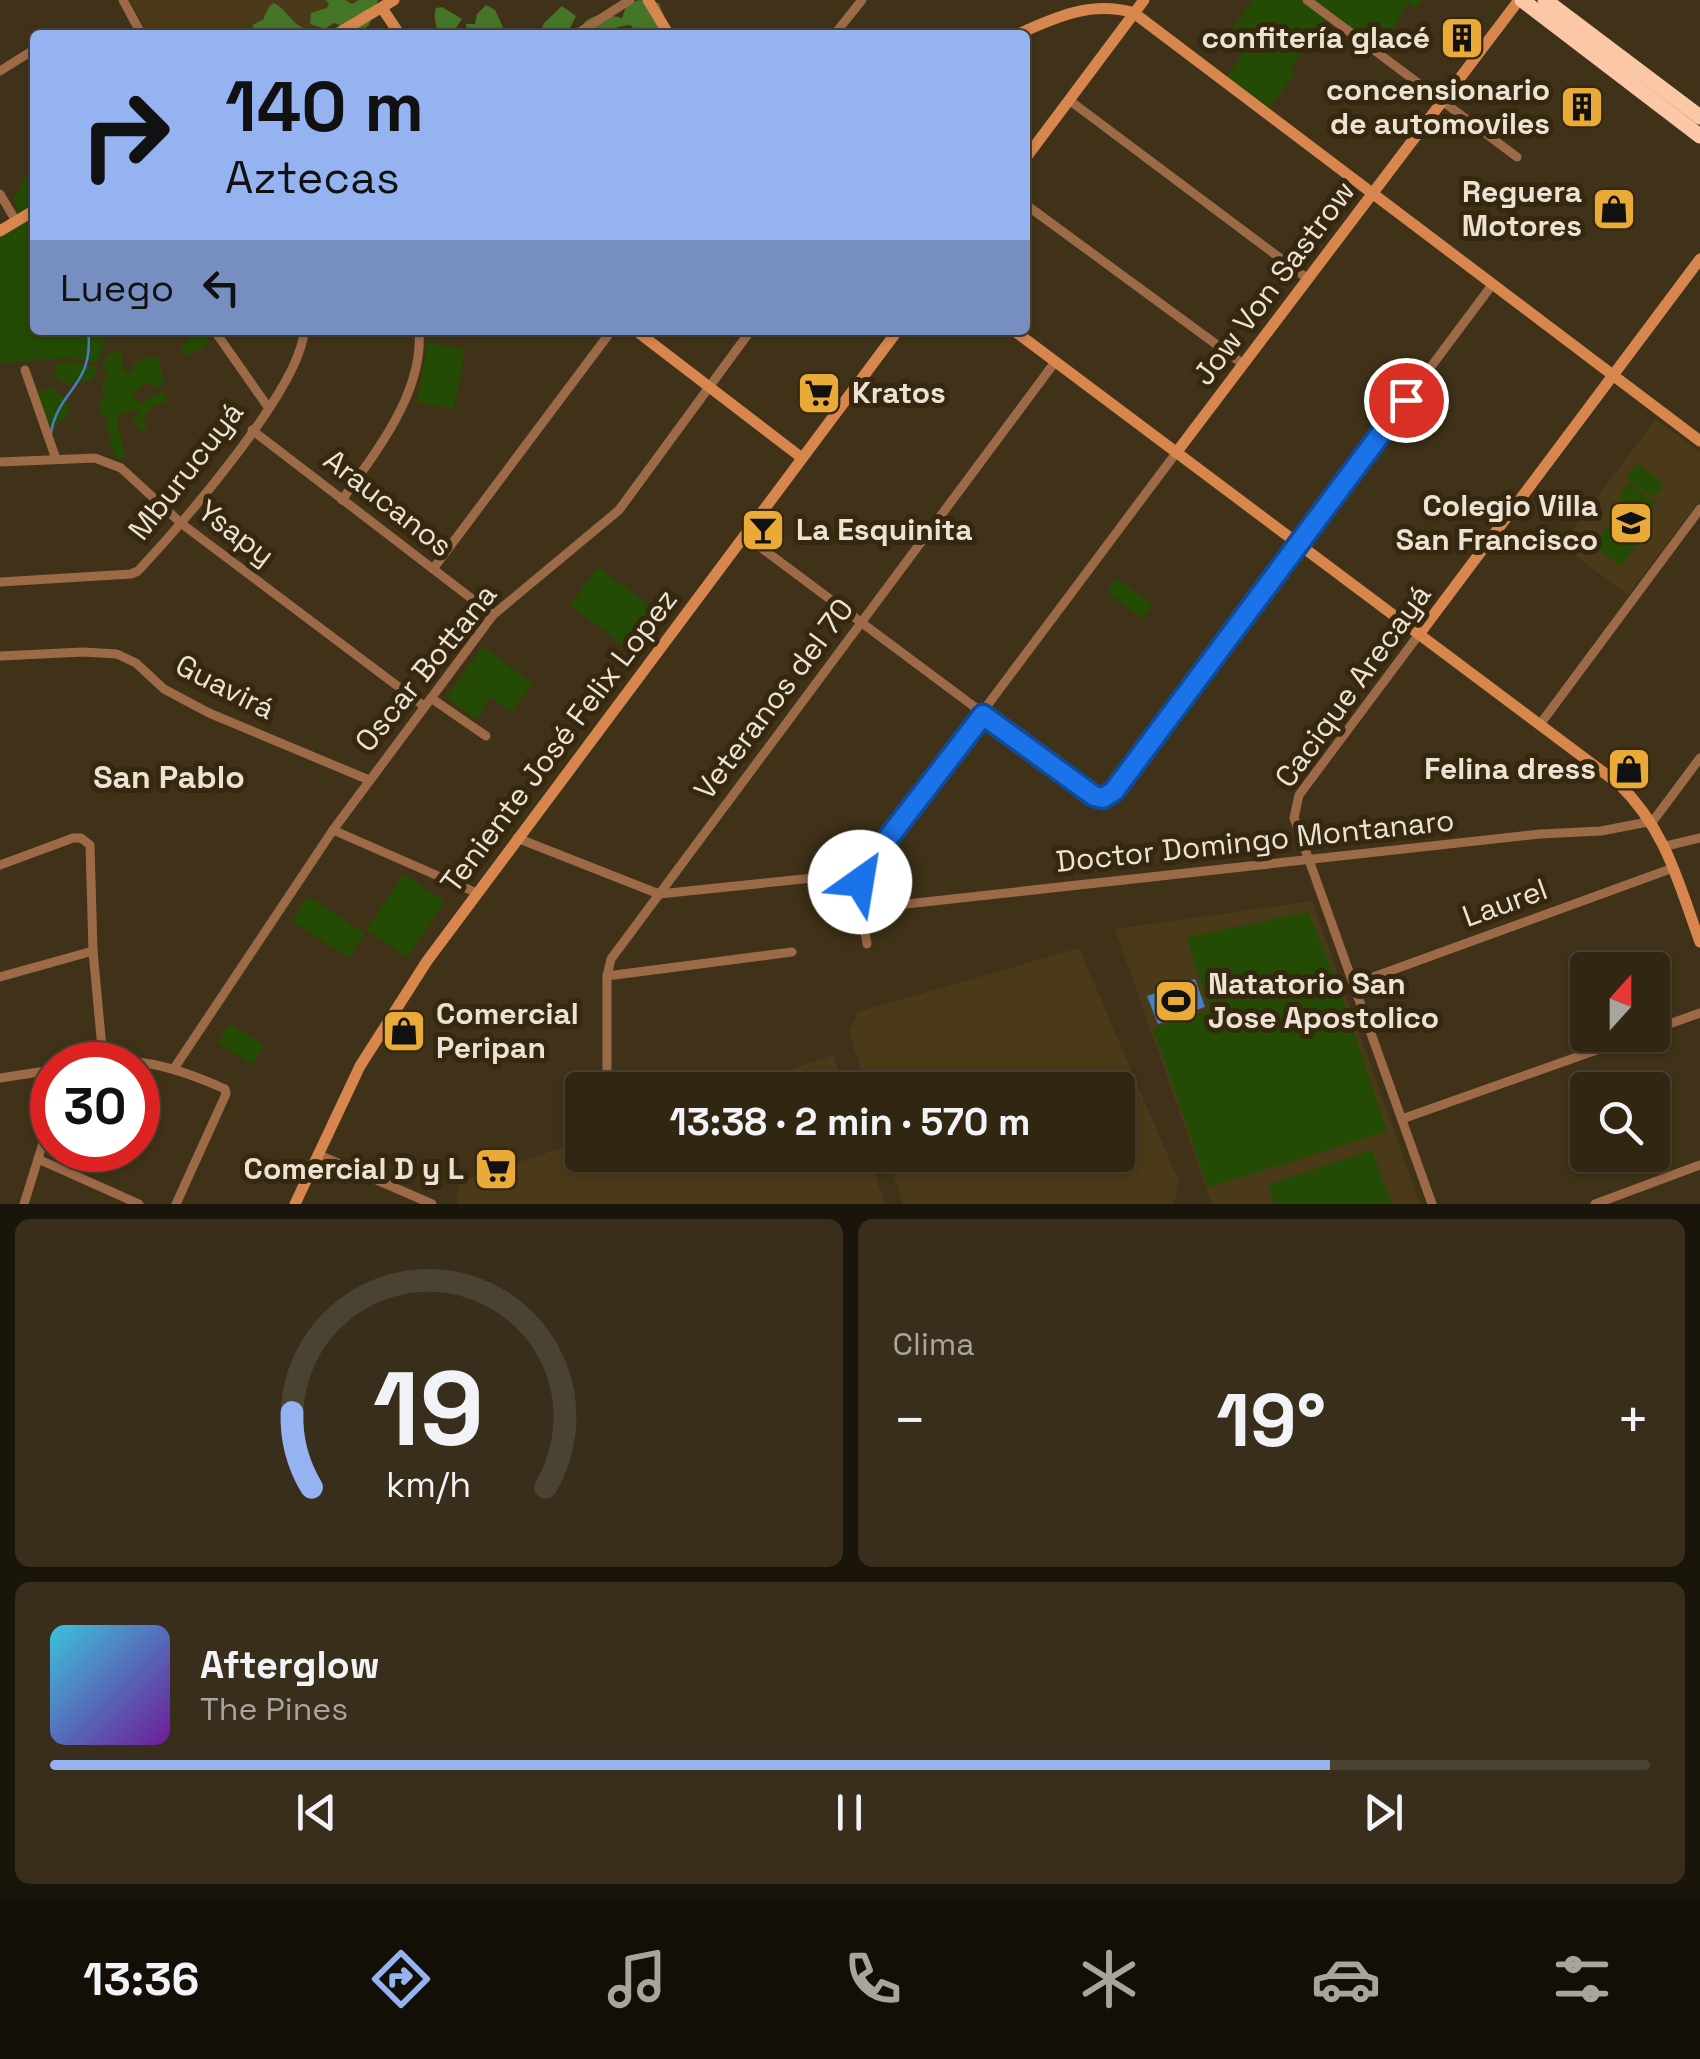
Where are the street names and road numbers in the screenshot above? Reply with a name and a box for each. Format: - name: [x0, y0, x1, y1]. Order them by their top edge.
- street label: Jow Von Sastrow: [1184, 173, 1363, 393]
- street label: Mburucuyá: [119, 394, 252, 548]
- street label: Araucanos: [316, 440, 461, 565]
- street label: Ysapy: [190, 491, 283, 574]
- street label: Oscar Bottana: [346, 576, 505, 760]
- street label: Cacique Arecayá: [1266, 576, 1439, 795]
- street label: Teniente José Felix Lopez: [432, 581, 686, 900]
- street label: Veteranos del 70: [685, 590, 862, 807]
- street label: Guavirá: [169, 645, 281, 728]
- street label: Doctor Domingo Montanaro: [1054, 800, 1456, 881]
- street label: Laurel: [1457, 869, 1553, 936]

